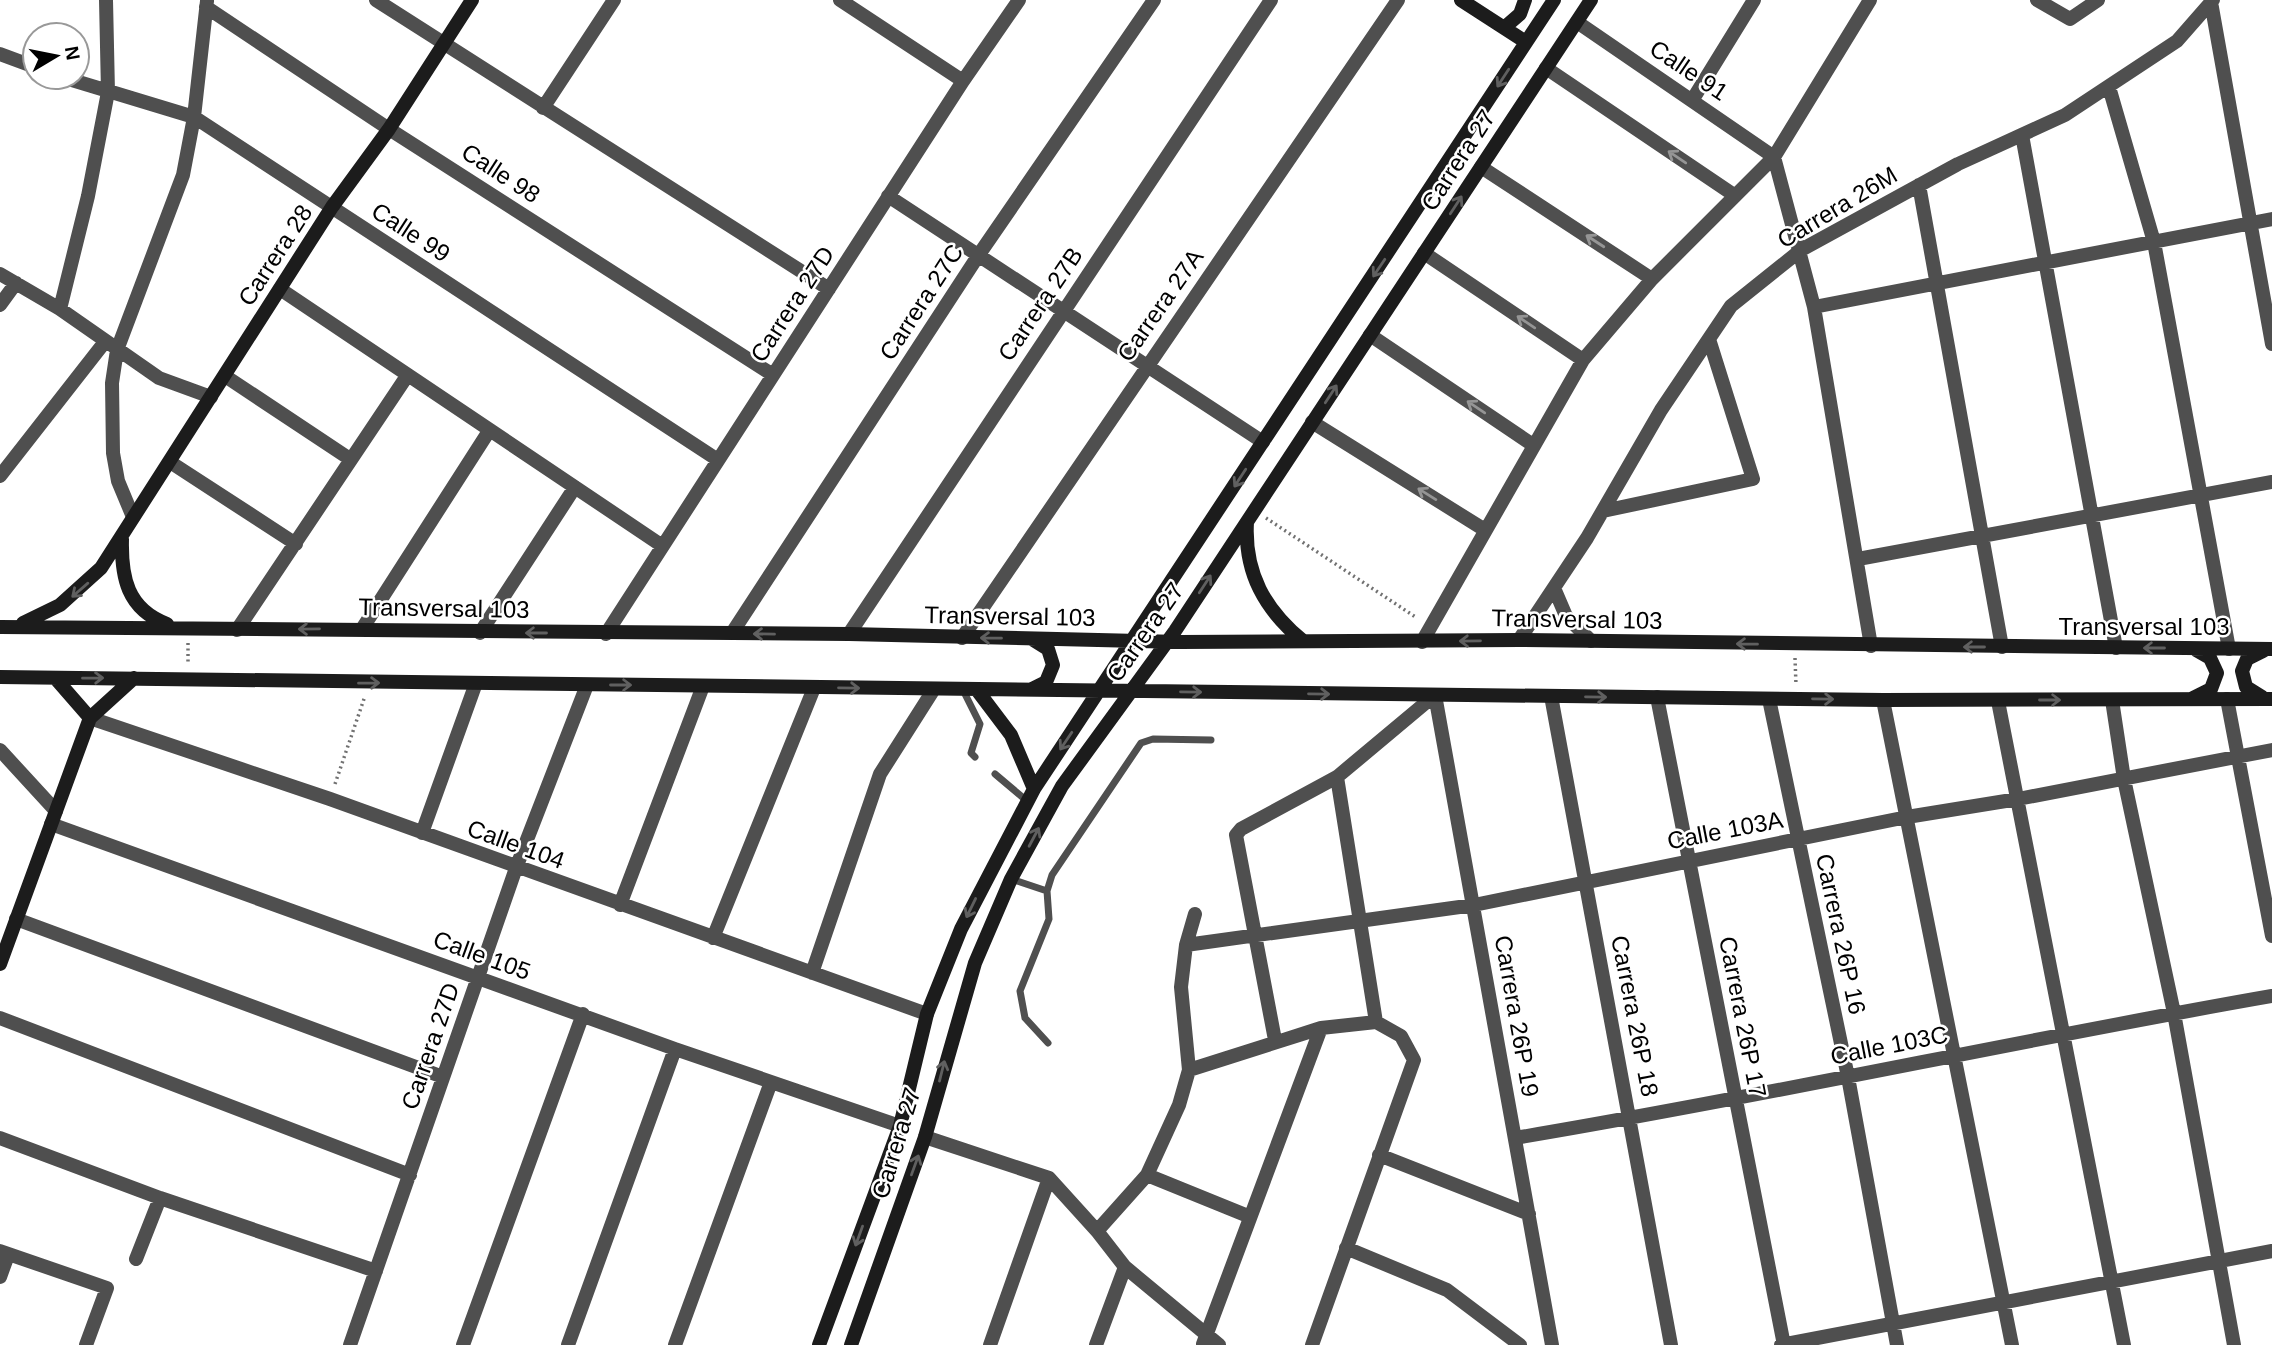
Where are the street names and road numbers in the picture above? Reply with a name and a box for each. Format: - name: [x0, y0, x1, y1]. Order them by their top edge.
- street label: Calle 91: [1645, 34, 1733, 106]
- street label: Carrera 27: [1415, 105, 1501, 215]
- street label: Calle 98: [457, 138, 545, 208]
- street label: Carrera 26M: [1772, 161, 1902, 253]
- street label: Calle 99: [367, 197, 455, 267]
- street label: Carrera 28: [232, 200, 318, 310]
- street label: Carrera 27C: [874, 239, 968, 365]
- street label: Carrera 27D: [745, 241, 839, 367]
- street label: Carrera 27B: [992, 242, 1088, 366]
- street label: Carrera 27A: [1111, 244, 1209, 366]
- street label: Carrera 27: [1101, 577, 1189, 687]
- street label: Transversal 103: [358, 593, 530, 623]
- street label: Transversal 103: [924, 601, 1096, 631]
- street label: Transversal 103: [1491, 604, 1663, 634]
- street label: Transversal 103: [2058, 613, 2230, 640]
- street label: Calle 103A: [1665, 806, 1785, 854]
- street label: Calle 104: [464, 814, 568, 874]
- street label: Carrera 26P 16: [1811, 851, 1871, 1017]
- street label: Calle 105: [430, 925, 534, 985]
- street label: Carrera 26P 19: [1489, 933, 1545, 1099]
- street label: Carrera 26P 18: [1606, 933, 1664, 1099]
- street label: Carrera 26P 17: [1714, 934, 1772, 1100]
- street label: Carrera 27D: [396, 979, 464, 1113]
- street label: Calle 103C: [1828, 1020, 1950, 1070]
- street label: Carrera 27: [866, 1084, 926, 1202]

